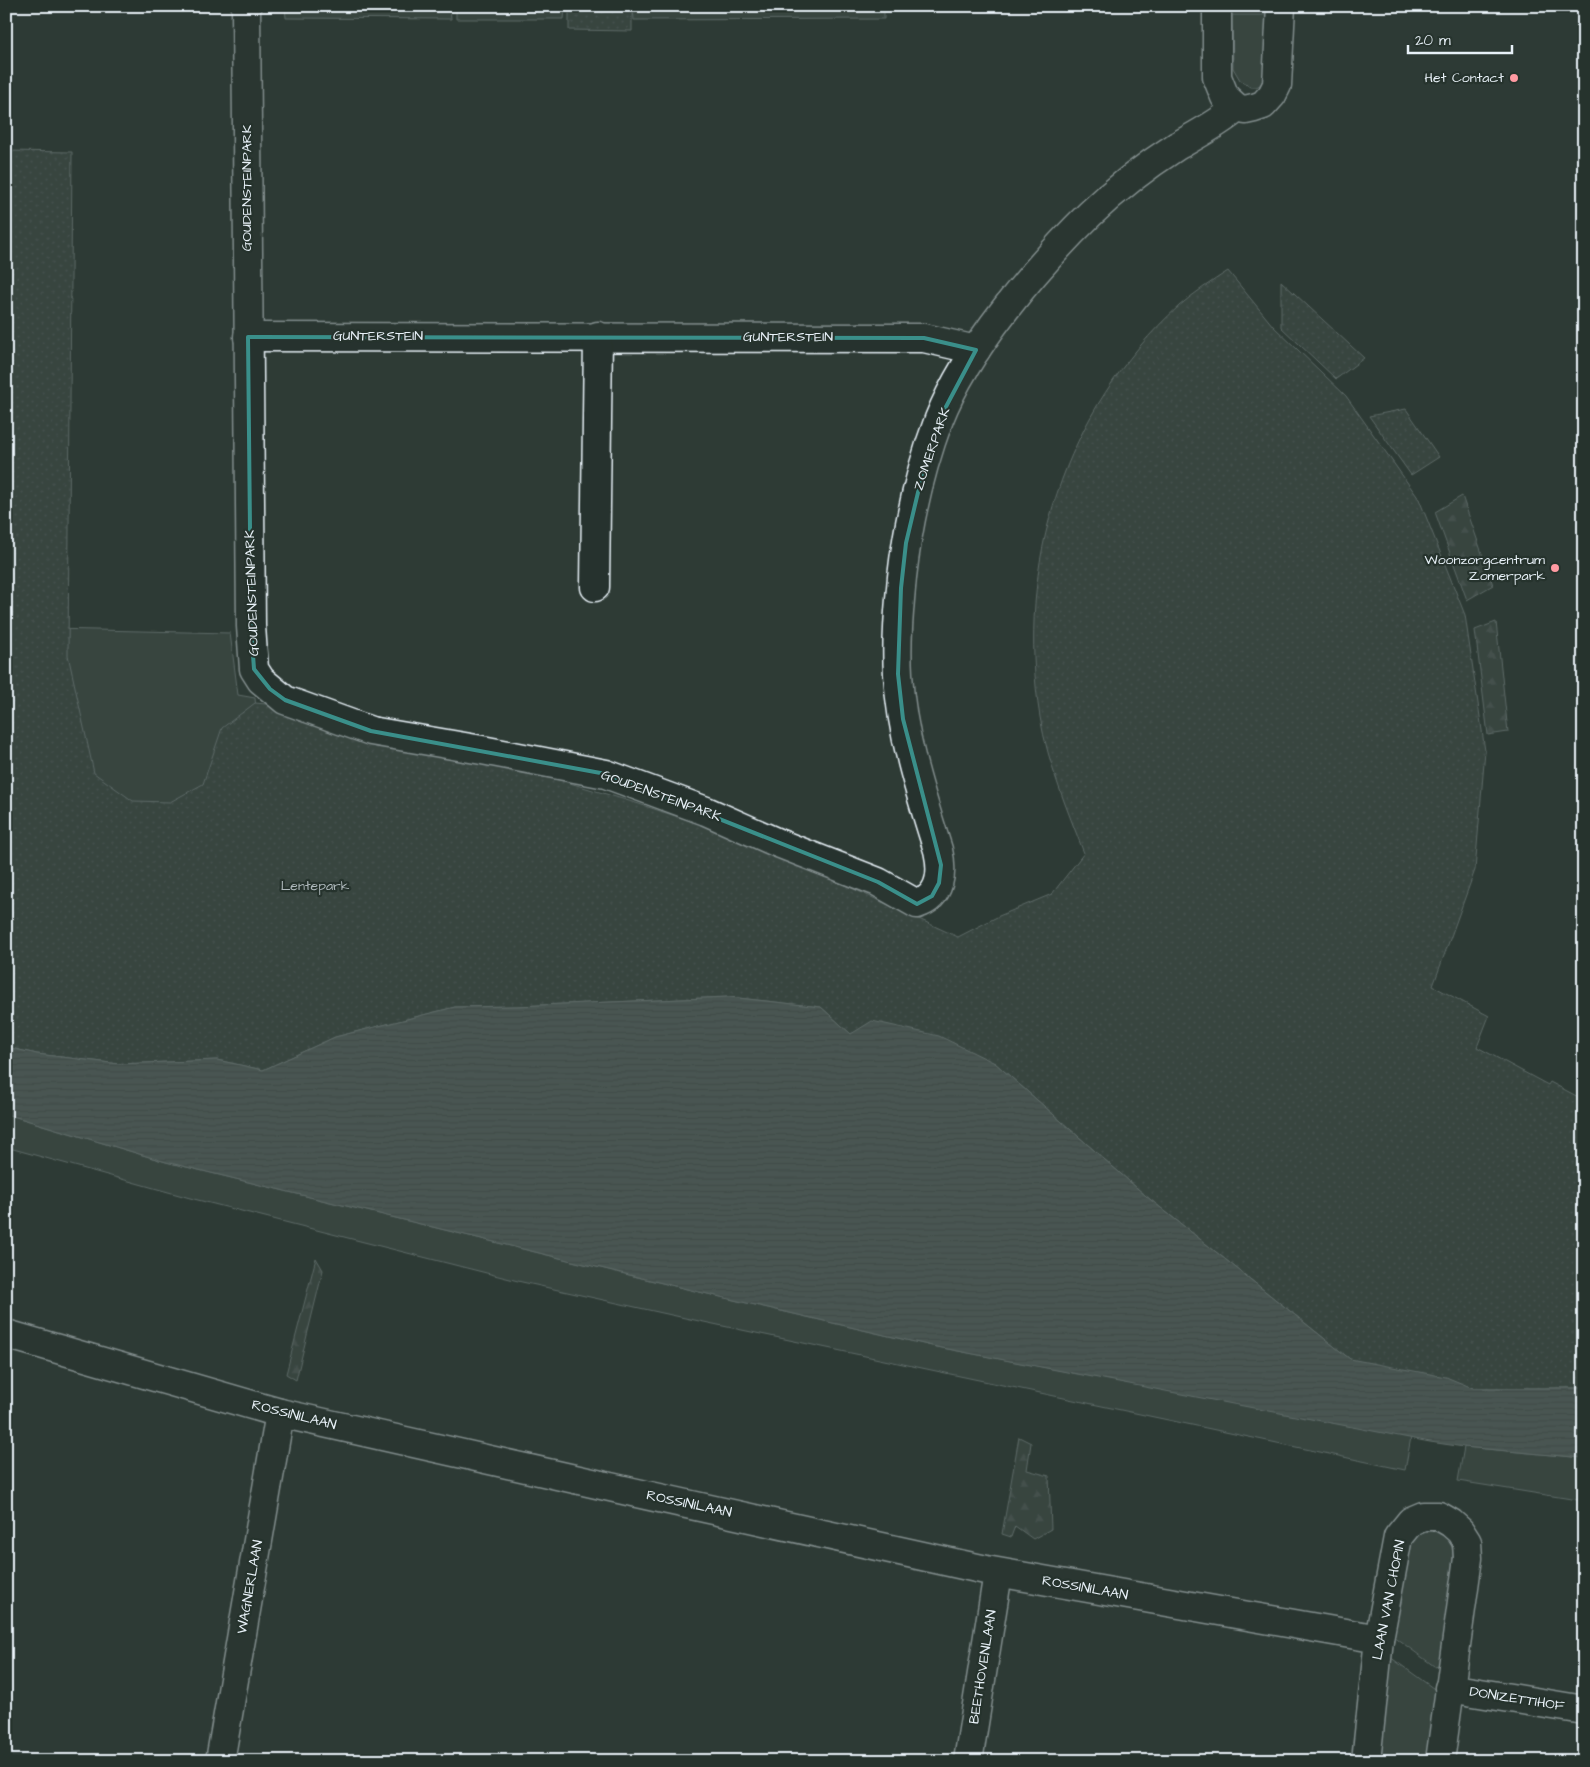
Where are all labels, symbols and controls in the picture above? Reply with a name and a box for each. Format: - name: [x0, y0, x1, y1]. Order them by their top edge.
- scale bar: [1408, 22, 1511, 54]
- text: 20 m: [1415, 30, 1451, 51]
- place label: Het Contact: [1425, 68, 1504, 88]
- marker: Het Contact: [1508, 72, 1520, 84]
- street label: GOUDENSTEINPARK: [237, 124, 257, 251]
- street label: GUNTERSTEIN: [333, 326, 423, 346]
- street label: GUNTERSTEIN: [743, 327, 833, 347]
- street label: ZOMERPARK: [908, 404, 956, 493]
- street label: GOUDENSTEINPARK: [240, 529, 264, 656]
- place label: Woonzorgcentrum Zomerpark: [1425, 550, 1545, 586]
- marker: Woonzorgcentrum Zomerpark: [1549, 562, 1561, 574]
- street label: GOUDENSTEINPARK: [598, 765, 724, 827]
- park label: Lentepark: [281, 876, 350, 896]
- street label: ROSSINILAAN: [249, 1395, 339, 1435]
- street label: ROSSINILAAN: [644, 1485, 734, 1523]
- street label: WAGNERLAAN: [232, 1538, 268, 1636]
- street label: LAAN VAN CHOPIN: [1368, 1538, 1410, 1662]
- street label: ROSSINILAAN: [1041, 1571, 1130, 1605]
- street label: BEETHOVENLAAN: [964, 1608, 1002, 1726]
- street label: DONIZETTIHOF: [1468, 1682, 1566, 1716]

